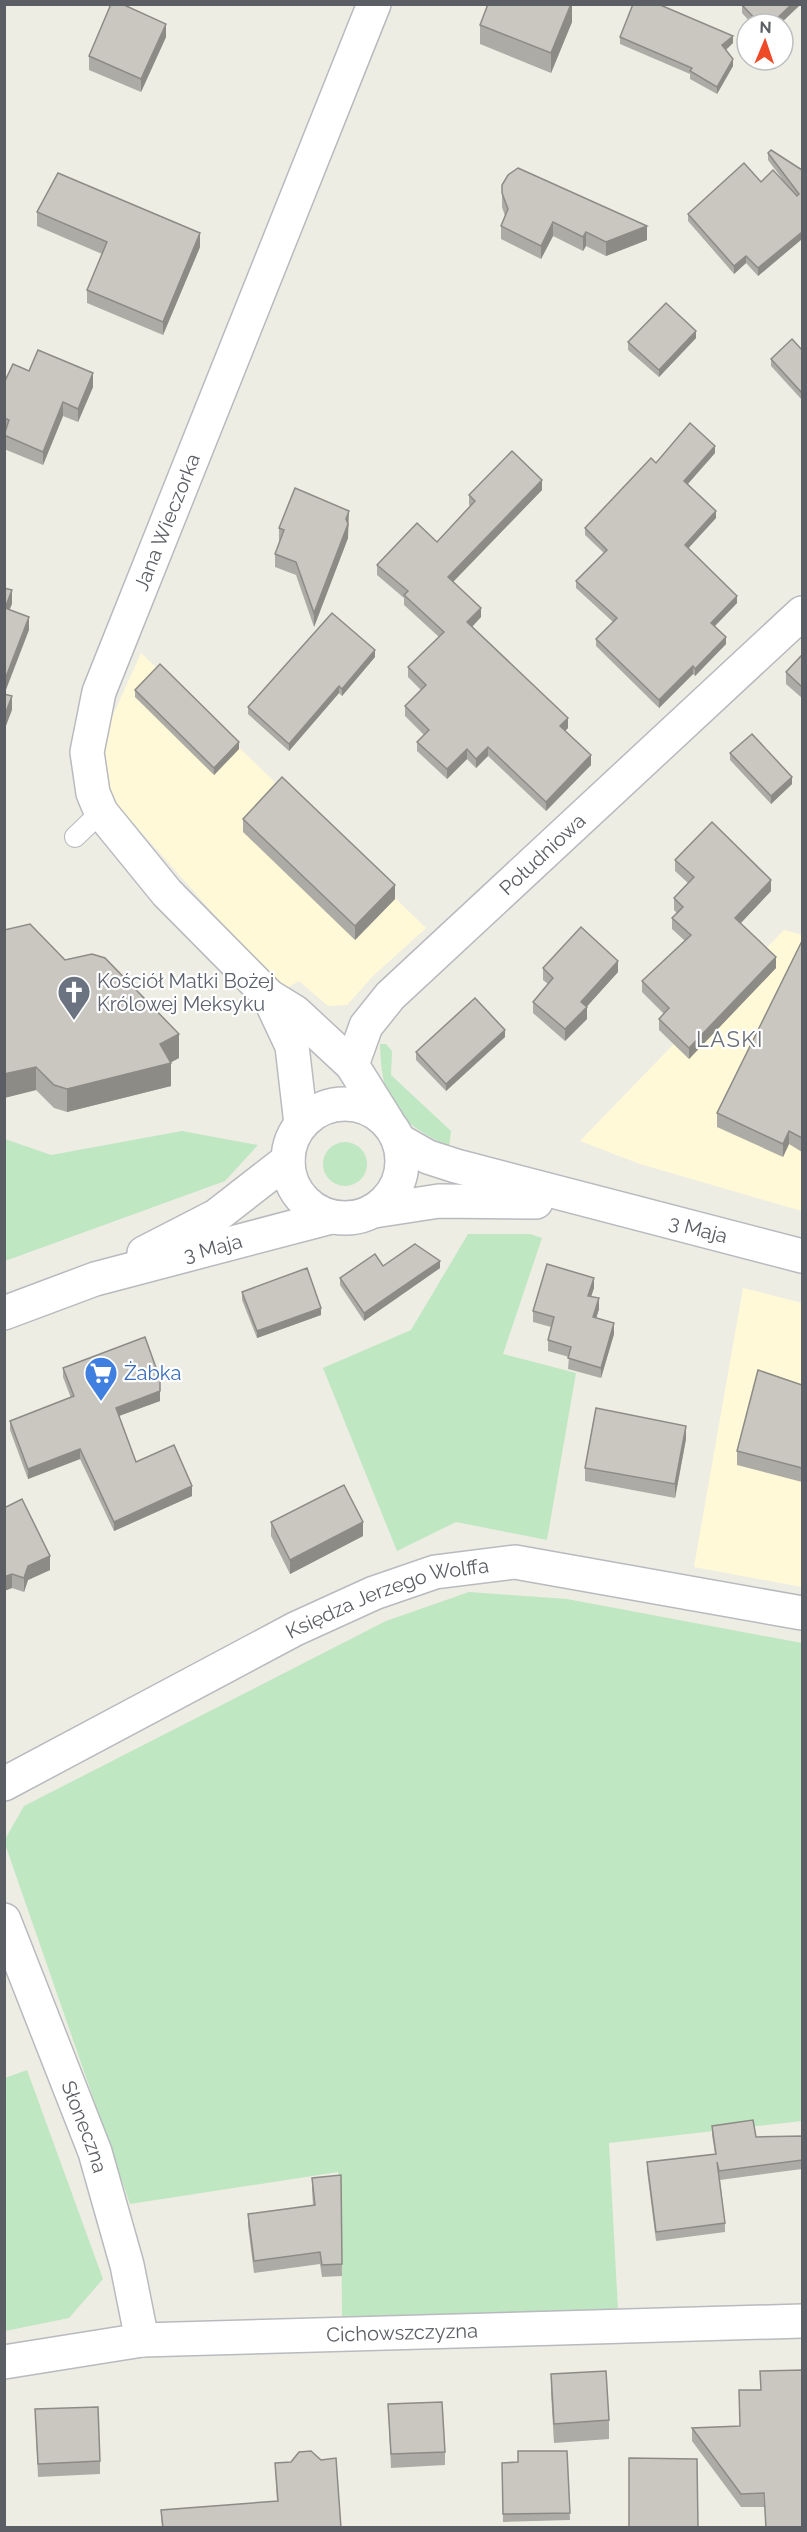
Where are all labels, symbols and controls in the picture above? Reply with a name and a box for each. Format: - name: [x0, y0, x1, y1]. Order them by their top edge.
- north arrow: [735, 12, 795, 72]
- text: N: [759, 18, 772, 37]
- street label: Jana Wieczorka: [129, 450, 205, 594]
- street label: Południowa: [494, 808, 590, 900]
- place label: Kościół Matki Bożej Królowej Meksyku: [97, 969, 274, 1016]
- church icon: Kościół Matki Bożej Królowej Meksyku: [56, 974, 92, 1021]
- district label: LASKI: [696, 1026, 764, 1052]
- street label: 3 Maja: [666, 1210, 730, 1248]
- street label: 3 Maja: [181, 1229, 245, 1267]
- supermarket icon: Żabka: [83, 1355, 119, 1402]
- place label: Żabka: [124, 1360, 181, 1385]
- street label: Księdza Jerzego Wolffa: [282, 1553, 490, 1644]
- street label: Słoneczna: [56, 2077, 112, 2176]
- street label: Cichowszczyzna: [326, 2318, 478, 2347]

